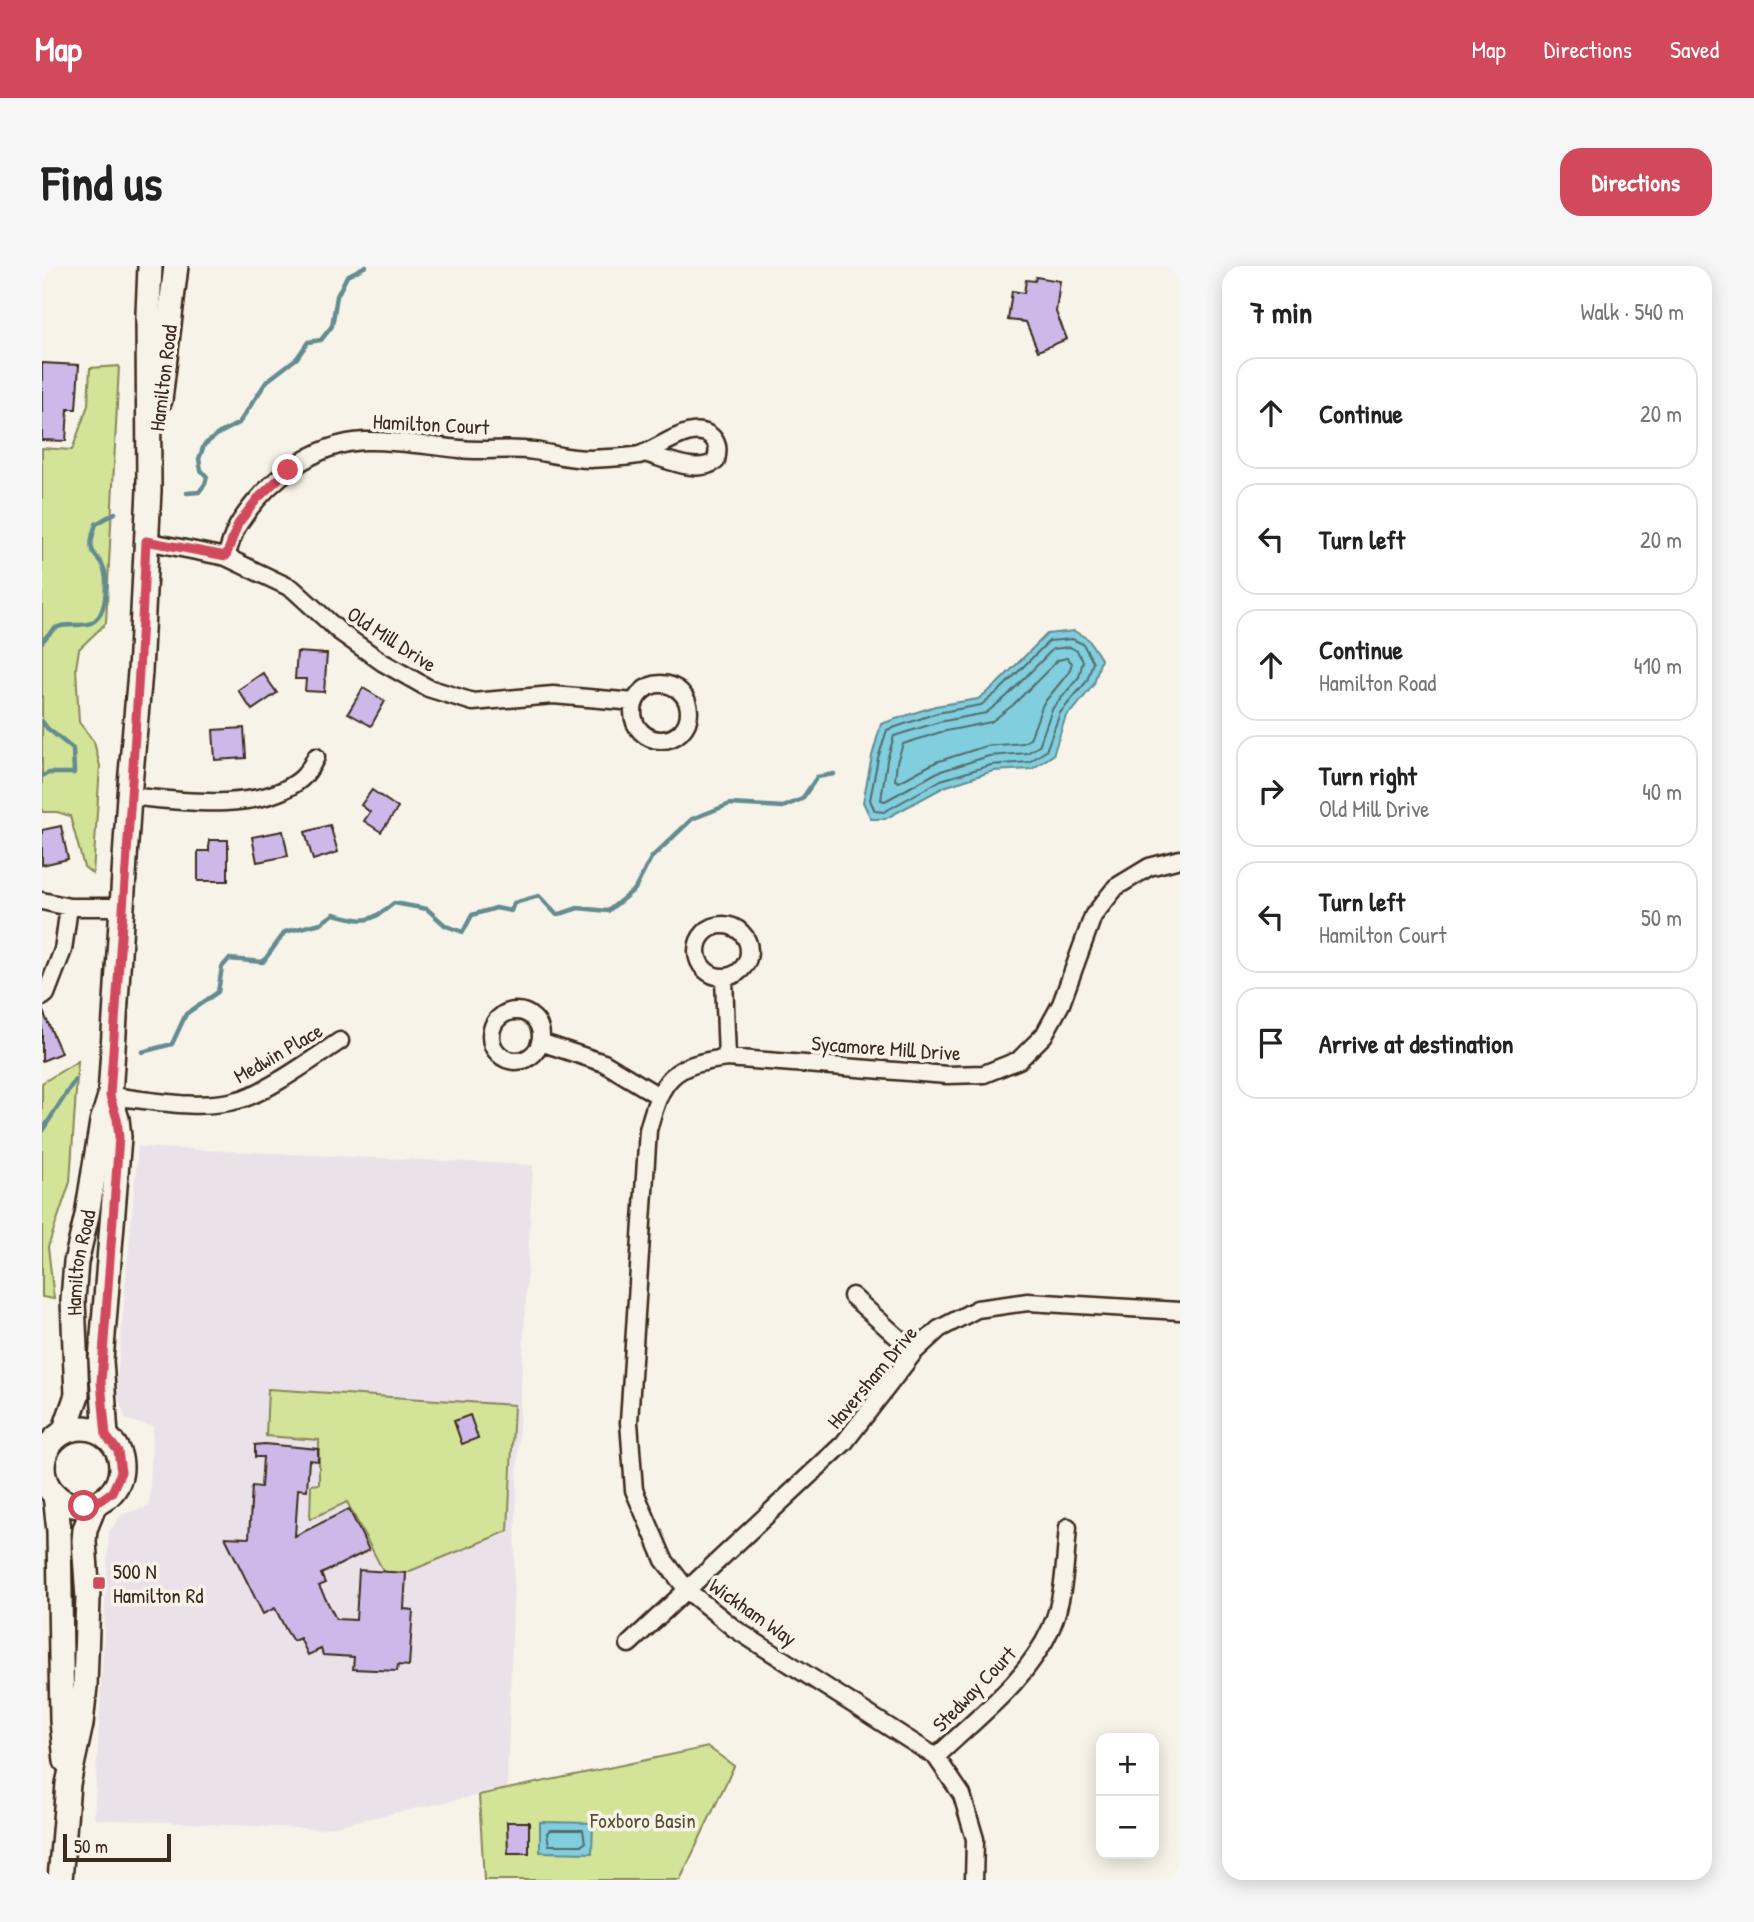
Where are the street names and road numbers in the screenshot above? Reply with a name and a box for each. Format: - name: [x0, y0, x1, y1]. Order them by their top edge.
- street label: Hamilton Road: [142, 323, 184, 433]
- street label: Hamilton Court: [372, 406, 491, 442]
- street label: Old Mill Drive: [342, 599, 442, 679]
- street label: Medwin Place: [228, 1016, 328, 1090]
- street label: Sycamore Mill Drive: [810, 1028, 962, 1068]
- street label: Hamilton Road: [58, 1208, 102, 1316]
- street label: Haversham Drive: [820, 1319, 924, 1435]
- street label: Wickham Way: [703, 1571, 803, 1653]
- street label: Stedway Court: [926, 1639, 1023, 1738]

